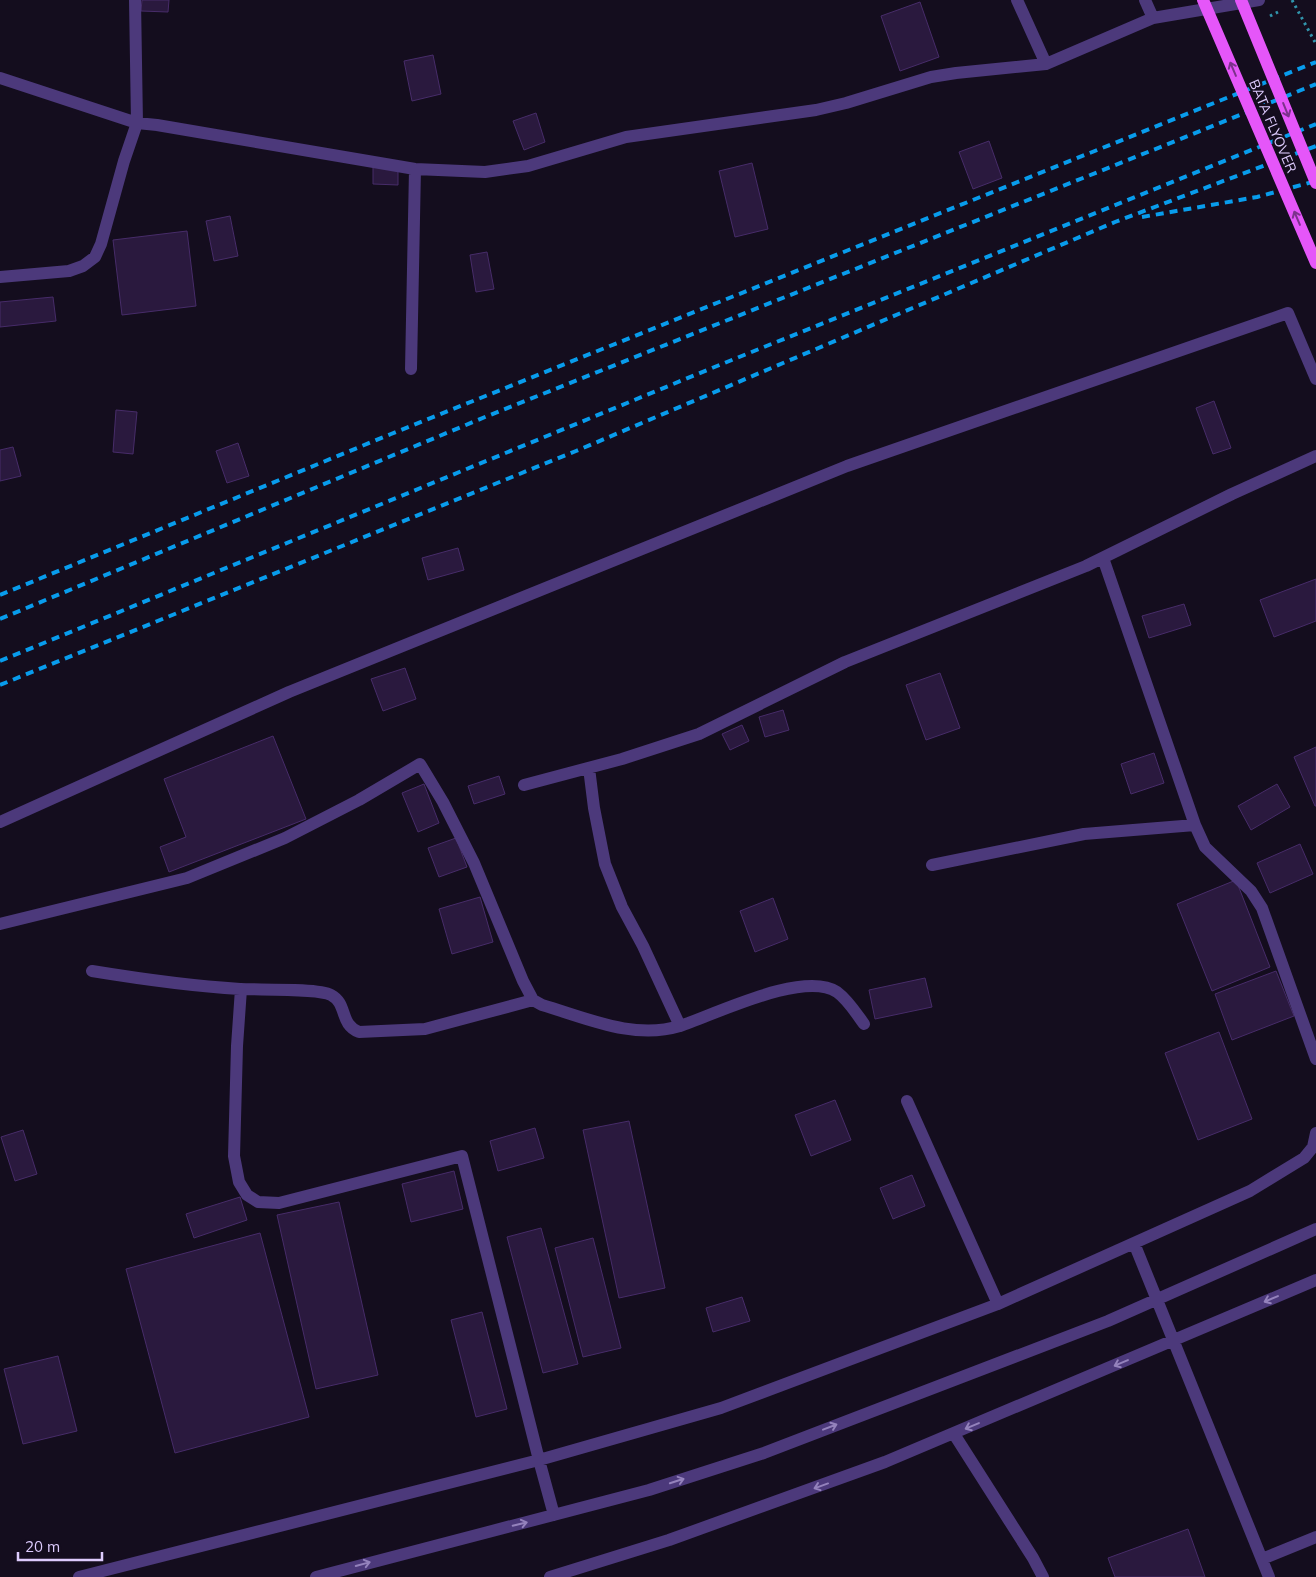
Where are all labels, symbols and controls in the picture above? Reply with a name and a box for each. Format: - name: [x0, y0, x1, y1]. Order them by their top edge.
- one-way arrow: [1227, 62, 1237, 77]
- street label: BATA FLYOVER: [1245, 76, 1301, 176]
- one-way arrow: [1282, 102, 1291, 117]
- one-way arrow: [1291, 211, 1301, 226]
- one-way arrow: [1264, 1295, 1279, 1305]
- one-way arrow: [1114, 1358, 1129, 1368]
- one-way arrow: [822, 1422, 837, 1432]
- one-way arrow: [965, 1422, 980, 1431]
- one-way arrow: [668, 1476, 684, 1485]
- one-way arrow: [813, 1482, 829, 1491]
- one-way arrow: [512, 1519, 528, 1528]
- scale bar: [18, 1530, 101, 1562]
- text: 20 m: [25, 1537, 60, 1556]
- one-way arrow: [354, 1559, 370, 1569]

